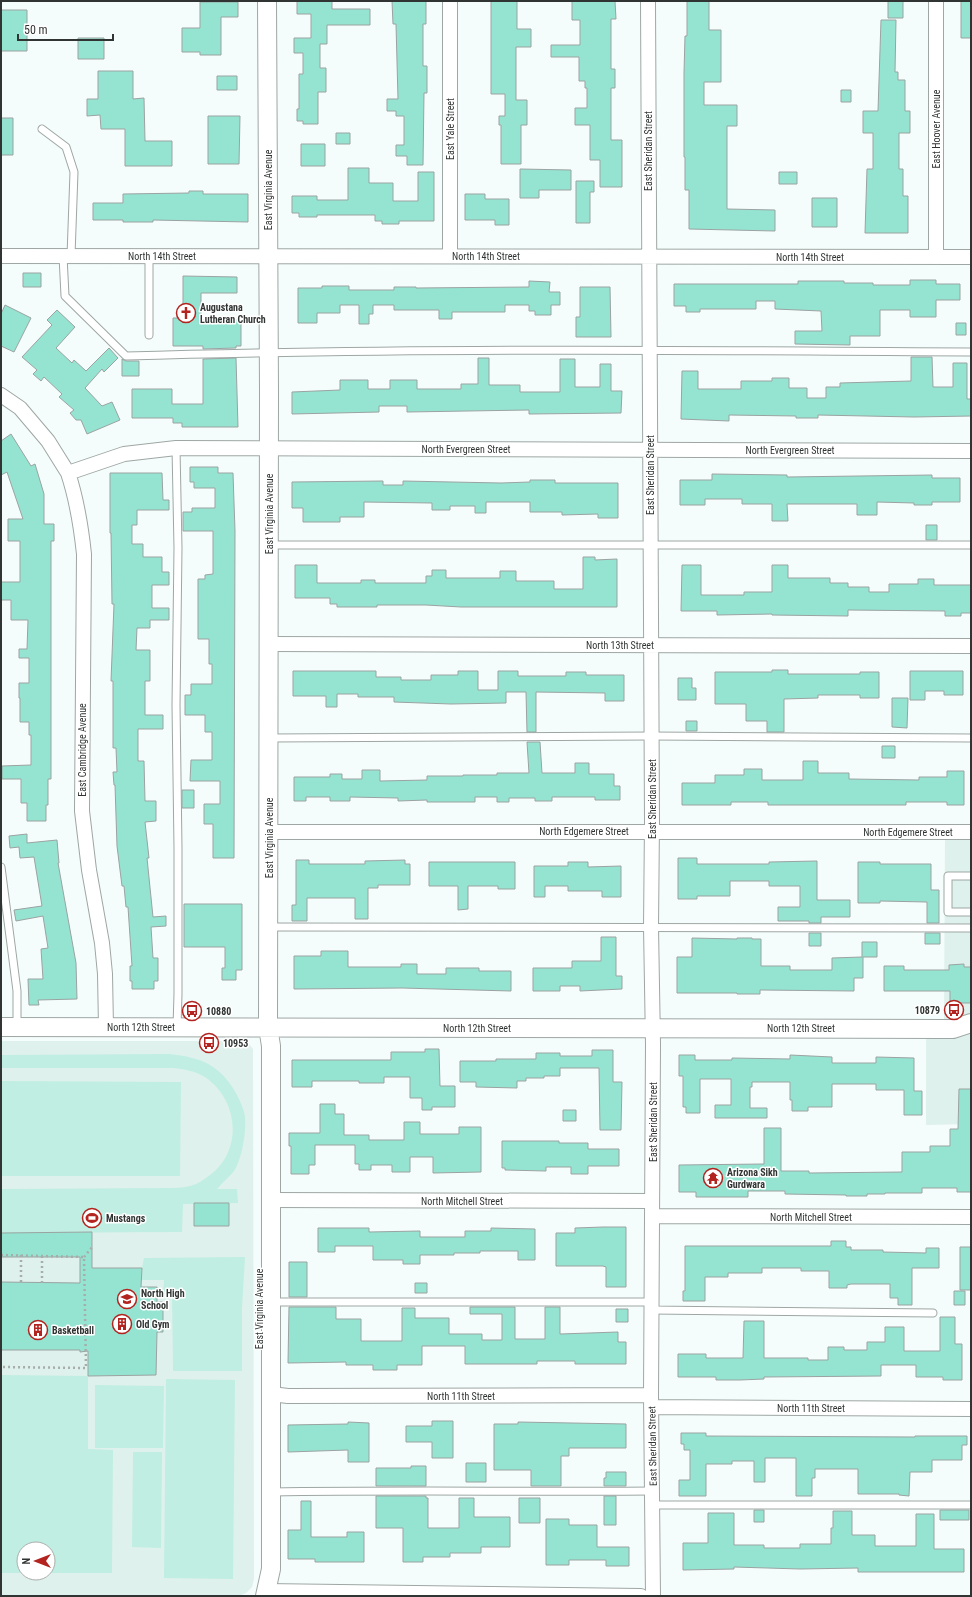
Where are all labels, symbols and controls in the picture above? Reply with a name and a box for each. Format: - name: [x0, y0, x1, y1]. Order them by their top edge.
- scale bar: [18, 16, 113, 42]
- text: 50 m: [24, 23, 48, 37]
- street label: East Hoover Avenue: [931, 89, 942, 168]
- street label: East Yale Street: [445, 98, 456, 160]
- street label: East Sheridan Street: [643, 111, 654, 191]
- street label: East Virginia Avenue: [263, 149, 274, 230]
- street label: North 14th Street: [128, 251, 196, 262]
- street label: North 14th Street: [452, 251, 520, 262]
- street label: North 14th Street: [776, 252, 844, 263]
- church icon: Augustana Lutheran Church: [175, 302, 197, 324]
- place label: Augustana Lutheran Church: [200, 302, 266, 325]
- street label: East Sheridan Street: [645, 435, 656, 515]
- street label: North Evergreen Street: [421, 444, 511, 455]
- street label: North Evergreen Street: [745, 445, 835, 456]
- street label: East Virginia Avenue: [264, 473, 275, 554]
- street label: North 13th Street: [586, 640, 654, 651]
- street label: East Cambridge Avenue: [77, 703, 88, 797]
- street label: East Sheridan Street: [647, 759, 658, 839]
- street label: East Virginia Avenue: [264, 797, 275, 878]
- street label: North Edgemere Street: [539, 826, 629, 837]
- street label: North Edgemere Street: [863, 827, 953, 838]
- bus stop icon: 10879: [943, 999, 965, 1021]
- bus stop icon: 10880: [181, 1000, 203, 1022]
- place label: 10879: [915, 1005, 940, 1016]
- place label: 10880: [206, 1006, 231, 1017]
- street label: North 12th Street: [107, 1022, 175, 1033]
- street label: North 12th Street: [443, 1023, 511, 1034]
- street label: North 12th Street: [767, 1023, 835, 1034]
- bus stop icon: 10953: [198, 1032, 220, 1054]
- place label: 10953: [223, 1038, 248, 1049]
- street label: East Sheridan Street: [648, 1082, 659, 1162]
- temple icon: Arizona Sikh Gurdwara: [702, 1167, 724, 1189]
- place label: Arizona Sikh Gurdwara: [727, 1167, 778, 1190]
- street label: North Mitchell Street: [421, 1196, 503, 1207]
- sports icon: Mustangs: [81, 1207, 103, 1229]
- street label: North Mitchell Street: [770, 1212, 852, 1223]
- place label: Mustangs: [106, 1213, 146, 1224]
- street label: East Virginia Avenue: [254, 1268, 265, 1349]
- school or university icon: North High School: [116, 1288, 138, 1310]
- place label: North High School: [141, 1288, 185, 1311]
- building icon: Old Gym: [111, 1313, 133, 1335]
- building icon: Basketball: [27, 1319, 49, 1341]
- place label: Old Gym: [136, 1319, 170, 1330]
- place label: Basketball: [52, 1325, 94, 1336]
- street label: North 11th Street: [427, 1391, 495, 1402]
- street label: North 11th Street: [777, 1403, 845, 1414]
- street label: East Sheridan Street: [646, 1406, 659, 1486]
- north arrow: [16, 1541, 56, 1581]
- text: N: [20, 1557, 33, 1564]

